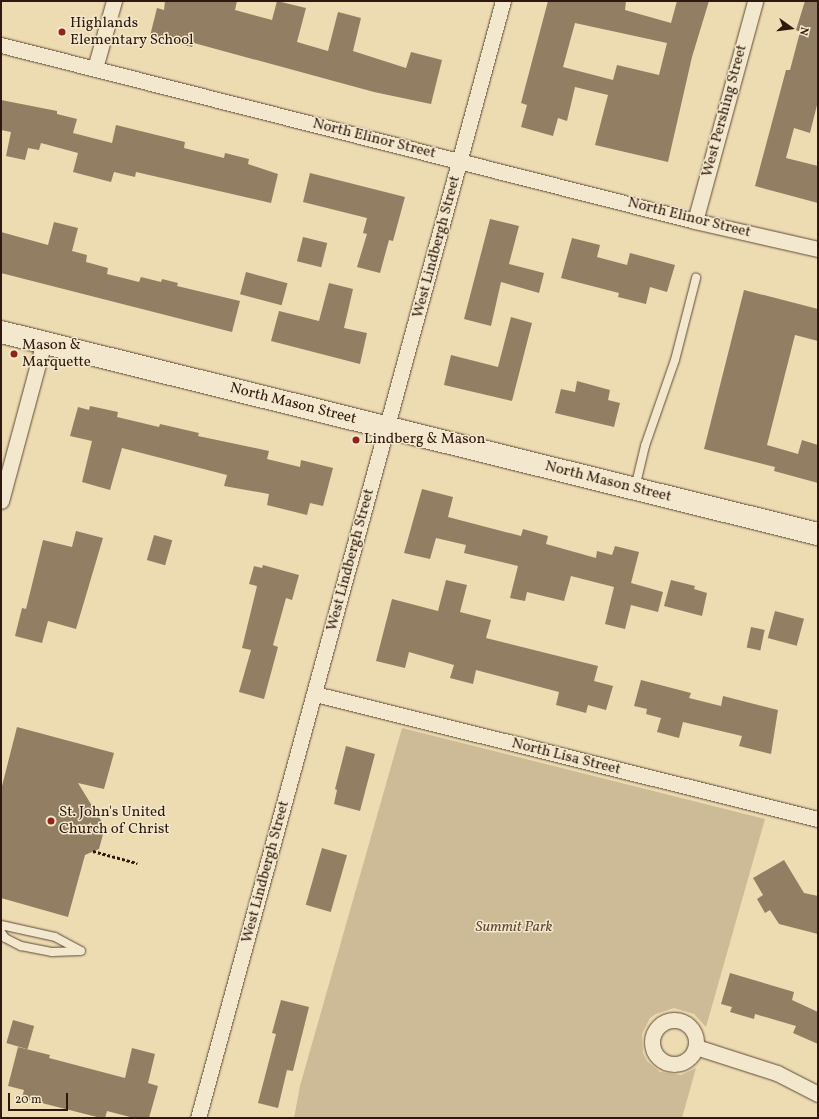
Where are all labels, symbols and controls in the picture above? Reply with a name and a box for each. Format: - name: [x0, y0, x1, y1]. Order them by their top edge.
- north arrow: [771, 8, 811, 48]
- place label: Highlands Elementary School: [70, 14, 194, 49]
- text: N: [795, 25, 811, 37]
- marker: Highlands Elementary School: [57, 27, 67, 37]
- street label: West Pershing Street: [699, 43, 751, 179]
- street label: North Elinor Street: [311, 115, 437, 163]
- street label: West Lindbergh Street: [409, 174, 465, 320]
- street label: North Elinor Street: [626, 194, 752, 242]
- place label: Mason & Marquette: [22, 336, 91, 371]
- marker: Mason & Marquette: [9, 349, 19, 359]
- street label: North Mason Street: [228, 380, 358, 428]
- place label: Lindberg & Mason: [364, 431, 486, 449]
- marker: Lindberg & Mason: [351, 435, 361, 445]
- street label: North Mason Street: [543, 458, 673, 506]
- street label: West Lindbergh Street: [323, 487, 379, 633]
- street label: North Lisa Street: [510, 735, 622, 779]
- street label: West Lindbergh Street: [238, 799, 294, 945]
- place label: St. John's United Church of Christ: [59, 803, 168, 838]
- marker: St. John's United Church of Christ: [46, 816, 56, 826]
- park label: Summit Park: [475, 919, 553, 937]
- scale bar: [10, 1085, 70, 1111]
- text: 20 m: [15, 1092, 42, 1108]

